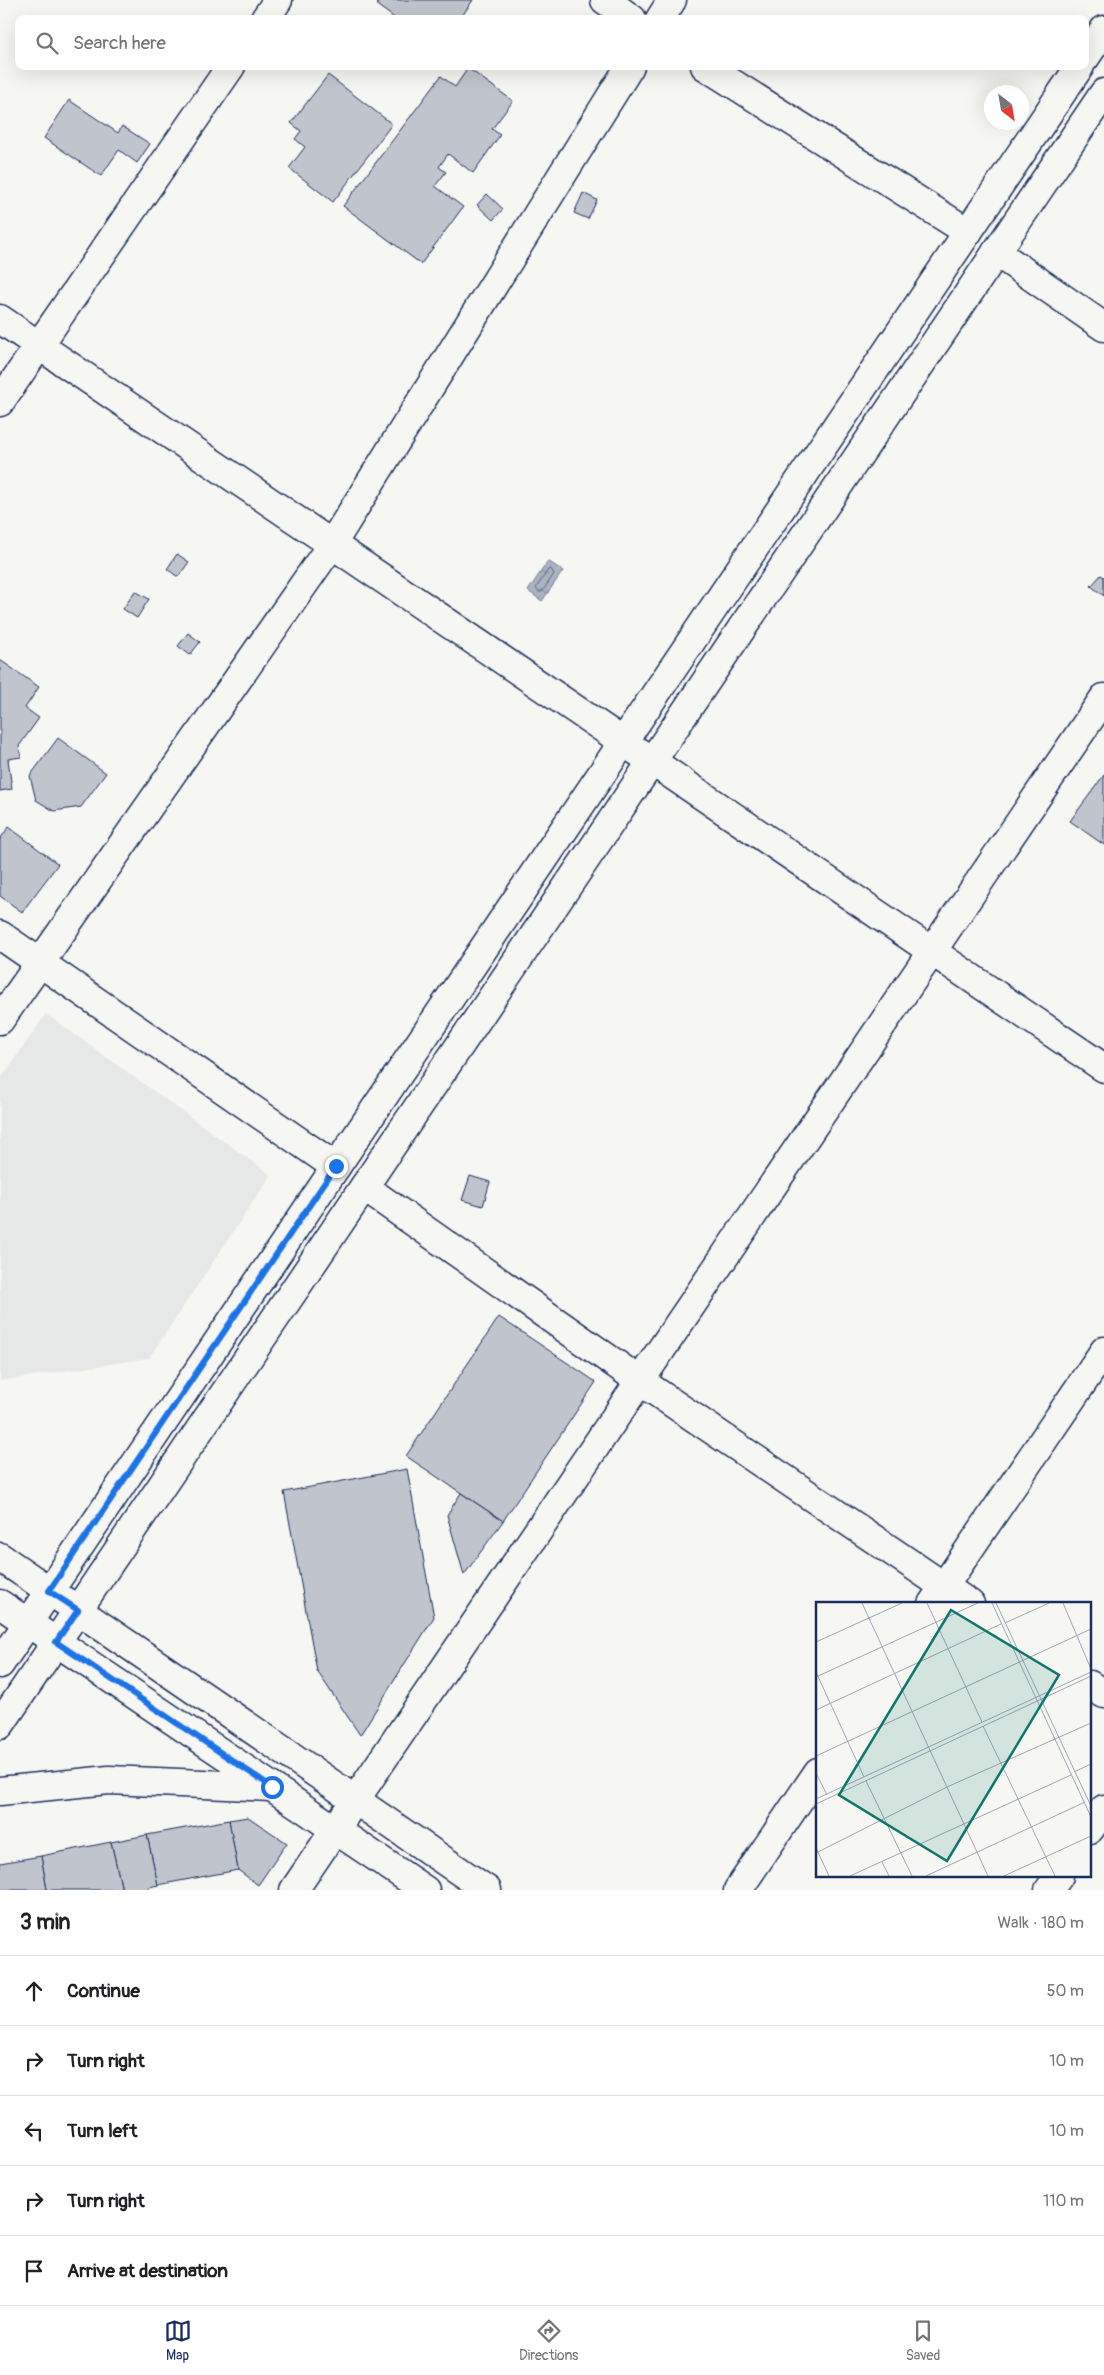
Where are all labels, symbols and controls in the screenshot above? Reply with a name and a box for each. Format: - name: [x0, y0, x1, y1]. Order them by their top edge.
- search box: [15, 15, 1089, 70]
- icon: search: [33, 29, 61, 57]
- text: Search here: [73, 31, 166, 55]
- north arrow: [984, 85, 1029, 130]
- route end: [325, 1155, 348, 1178]
- inset map: [816, 1602, 1092, 1878]
- route start: [261, 1776, 284, 1799]
- text: 3 min: [20, 1909, 70, 1936]
- text: Walk · 180 m: [997, 1913, 1084, 1933]
- icon: ahead: [20, 1977, 48, 2005]
- text: Continue: [67, 1979, 140, 2003]
- text: 50 m: [1047, 1981, 1084, 2001]
- icon: right: [20, 2047, 48, 2075]
- text: Turn right: [67, 2049, 145, 2073]
- text: 10 m: [1049, 2051, 1084, 2071]
- icon: left: [20, 2117, 48, 2145]
- text: Turn left: [67, 2119, 137, 2143]
- text: 10 m: [1049, 2121, 1084, 2141]
- icon: right: [20, 2187, 48, 2215]
- text: Turn right: [67, 2189, 145, 2213]
- text: 110 m: [1043, 2191, 1084, 2211]
- icon: arrive: [20, 2257, 48, 2285]
- text: Arrive at destination: [67, 2259, 228, 2283]
- tab: Map: [164, 2317, 192, 2364]
- tab: Directions: [519, 2317, 578, 2364]
- tab: Saved: [906, 2317, 940, 2364]

